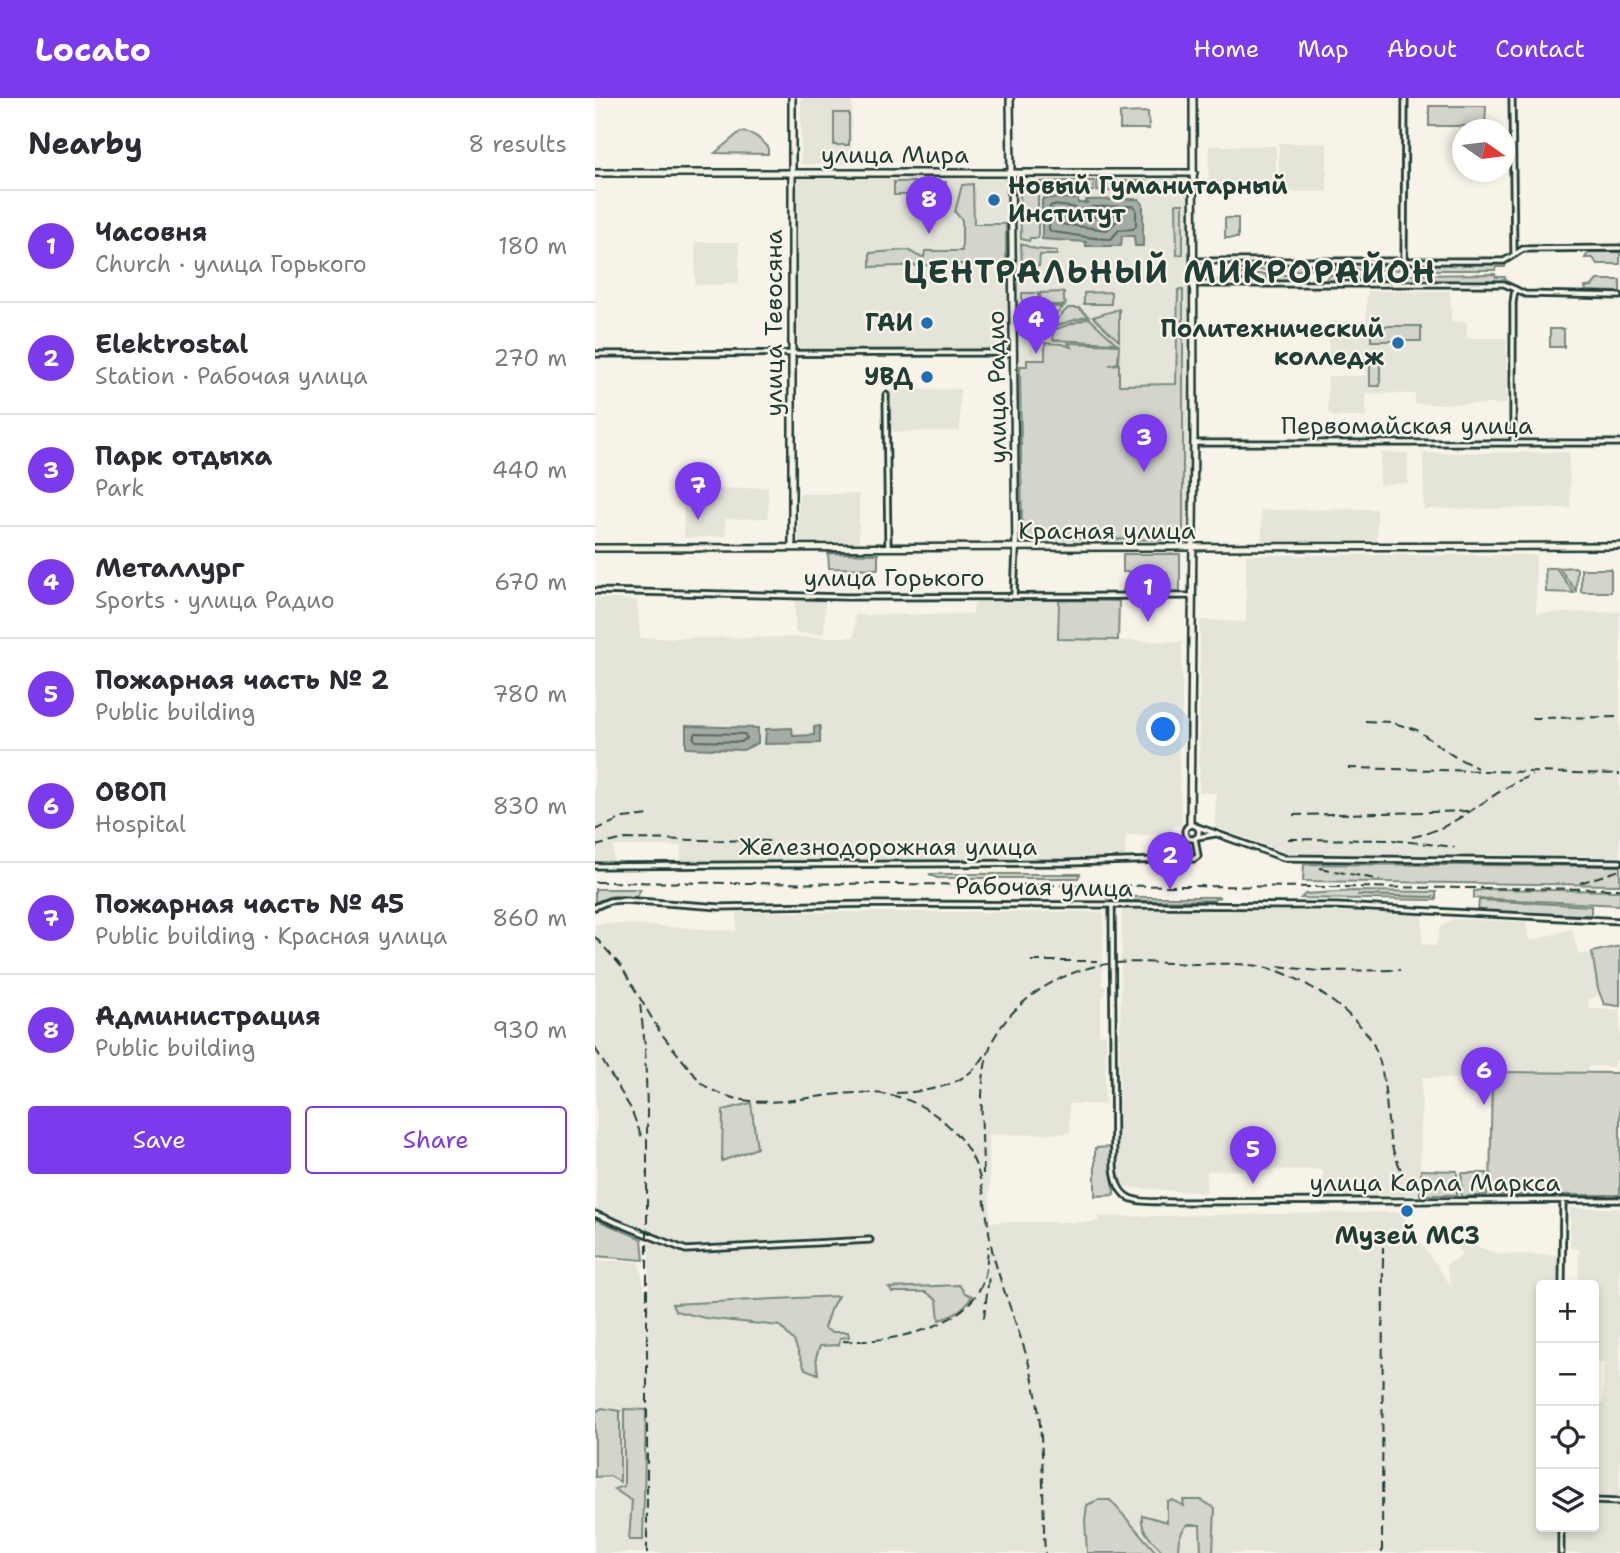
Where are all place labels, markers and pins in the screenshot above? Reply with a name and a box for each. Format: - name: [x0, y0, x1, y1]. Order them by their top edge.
- place label: Новый Гуманитарный Институт: [1008, 170, 1288, 230]
- pin: 8: [906, 176, 952, 234]
- marker: Новый Гуманитарный Институт: [986, 192, 1002, 208]
- pin: 4: [1013, 296, 1059, 354]
- place label: ГАИ: [865, 307, 913, 339]
- place label: Политехнический колледж: [1160, 313, 1385, 373]
- marker: ГАИ: [919, 315, 935, 331]
- marker: Политехнический колледж: [1390, 335, 1406, 351]
- place label: УВД: [864, 361, 914, 393]
- marker: УВД: [919, 369, 935, 385]
- pin: 3: [1121, 414, 1167, 472]
- pin: 7: [675, 462, 721, 520]
- pin: 1: [1125, 564, 1171, 622]
- pin: 2: [1147, 832, 1193, 890]
- pin: 6: [1461, 1047, 1507, 1105]
- pin: 5: [1230, 1126, 1276, 1184]
- marker: Музей МСЗ: [1399, 1203, 1415, 1219]
- place label: Музей МСЗ: [1334, 1220, 1480, 1252]

